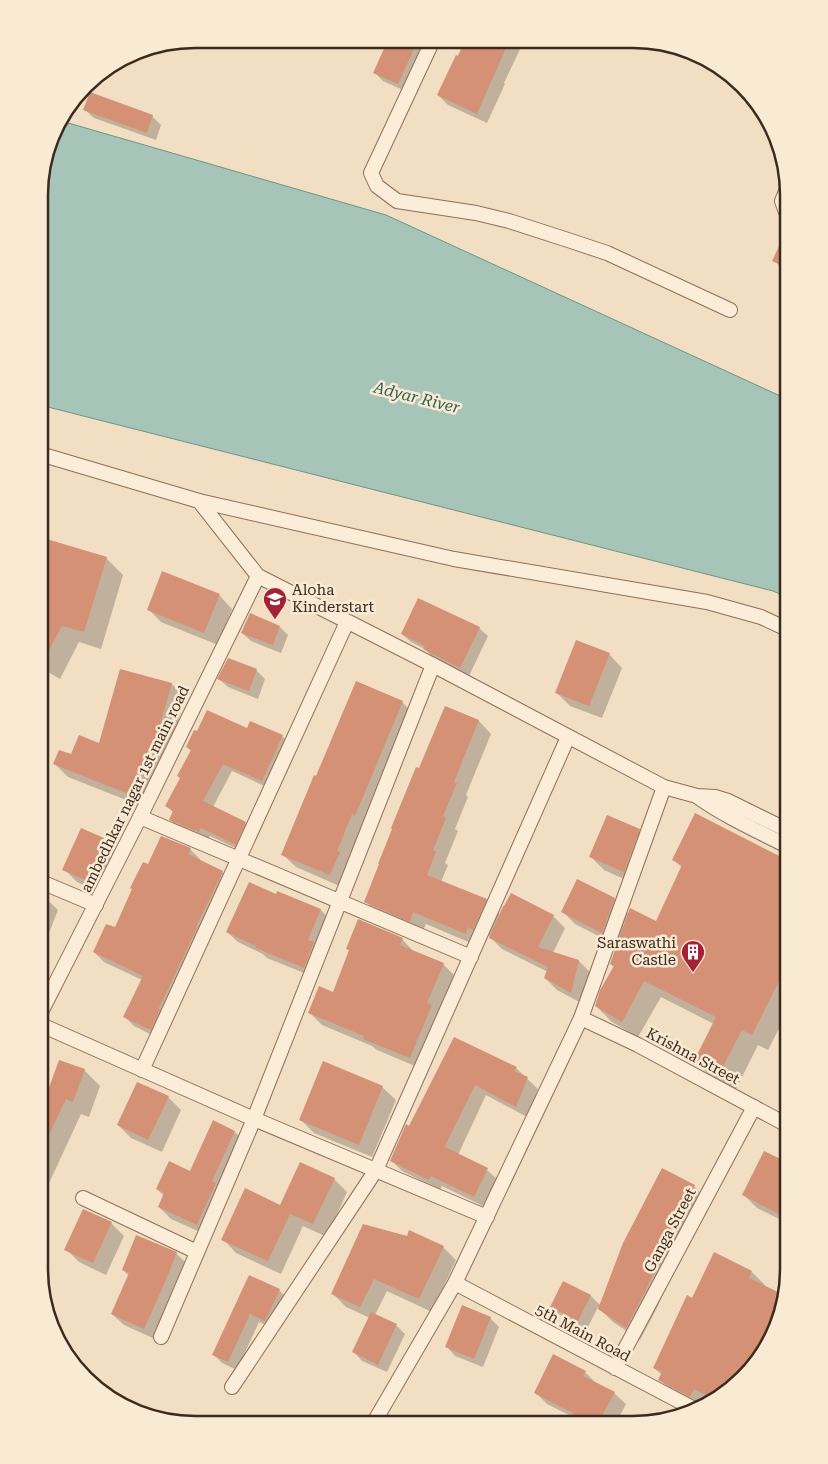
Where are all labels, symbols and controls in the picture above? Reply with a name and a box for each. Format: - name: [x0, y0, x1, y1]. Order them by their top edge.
- water label: Adyar River: [371, 377, 462, 417]
- place label: Aloha Kinderstart: [292, 581, 375, 616]
- school or university icon: Aloha Kinderstart: [262, 586, 288, 620]
- street label: ambedhkar nagar 1st main road: [77, 682, 193, 895]
- place label: Saraswathi Castle: [597, 934, 676, 969]
- building icon: Saraswathi Castle: [680, 939, 706, 973]
- street label: Krishna Street: [643, 1024, 743, 1088]
- street label: Ganga Street: [640, 1184, 700, 1275]
- street label: 5th Main Road: [532, 1300, 634, 1366]

